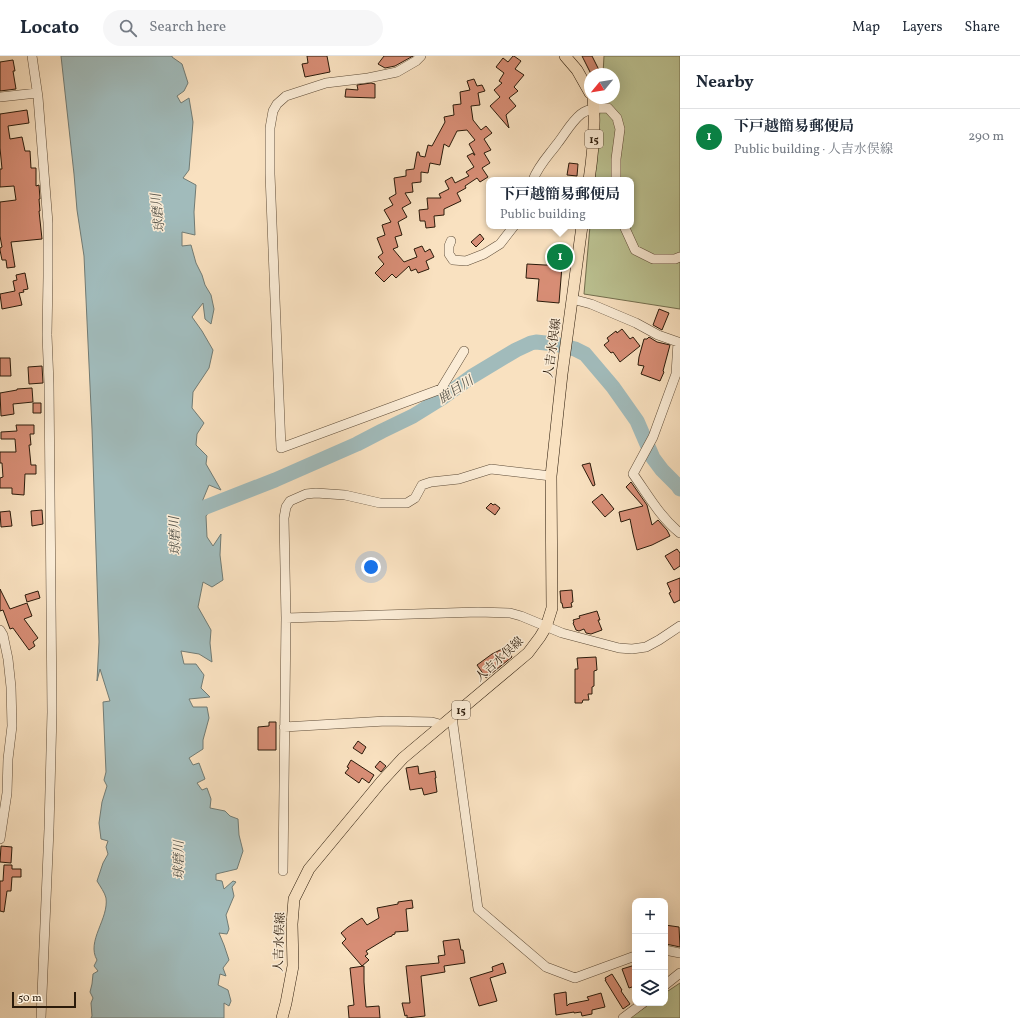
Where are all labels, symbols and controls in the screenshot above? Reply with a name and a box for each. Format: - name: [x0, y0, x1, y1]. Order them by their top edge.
- search box: [103, 10, 383, 46]
- text: Locato: [20, 15, 79, 41]
- icon: search: [117, 17, 139, 39]
- text: Search here: [149, 17, 226, 38]
- text: Map: [852, 18, 880, 37]
- text: Layers: [902, 18, 942, 37]
- text: Share: [964, 18, 1000, 37]
- north arrow: [584, 68, 620, 104]
- text: Nearby: [696, 71, 754, 94]
- text: 下戸越簡易郵便局: [734, 117, 854, 138]
- text: 1: [706, 128, 712, 146]
- text: 290 m: [968, 128, 1004, 146]
- road number: 15: [585, 130, 603, 148]
- text: Public building · 人吉水俣線: [734, 141, 893, 159]
- popup: [486, 177, 634, 229]
- text: 下戸越簡易郵便局: [500, 185, 620, 206]
- water label: 球磨川: [148, 190, 170, 233]
- text: Public building: [500, 206, 586, 224]
- pin: 1: [547, 242, 573, 272]
- street label: 人吉水俣線: [541, 317, 565, 379]
- water label: 鹿目川: [435, 371, 479, 409]
- water label: 球磨川: [166, 514, 186, 556]
- your location: [361, 557, 381, 577]
- street label: 人吉水俣線: [472, 634, 527, 686]
- road number: 15: [452, 701, 470, 719]
- water label: 球磨川: [171, 839, 189, 880]
- map controls: [632, 898, 668, 1006]
- button: +: [632, 898, 668, 934]
- street label: 人吉水俣線: [271, 912, 289, 972]
- button: −: [632, 934, 668, 970]
- button: layers: [632, 970, 668, 1006]
- scale bar: [12, 990, 76, 1009]
- text: 50 m: [18, 991, 42, 1006]

